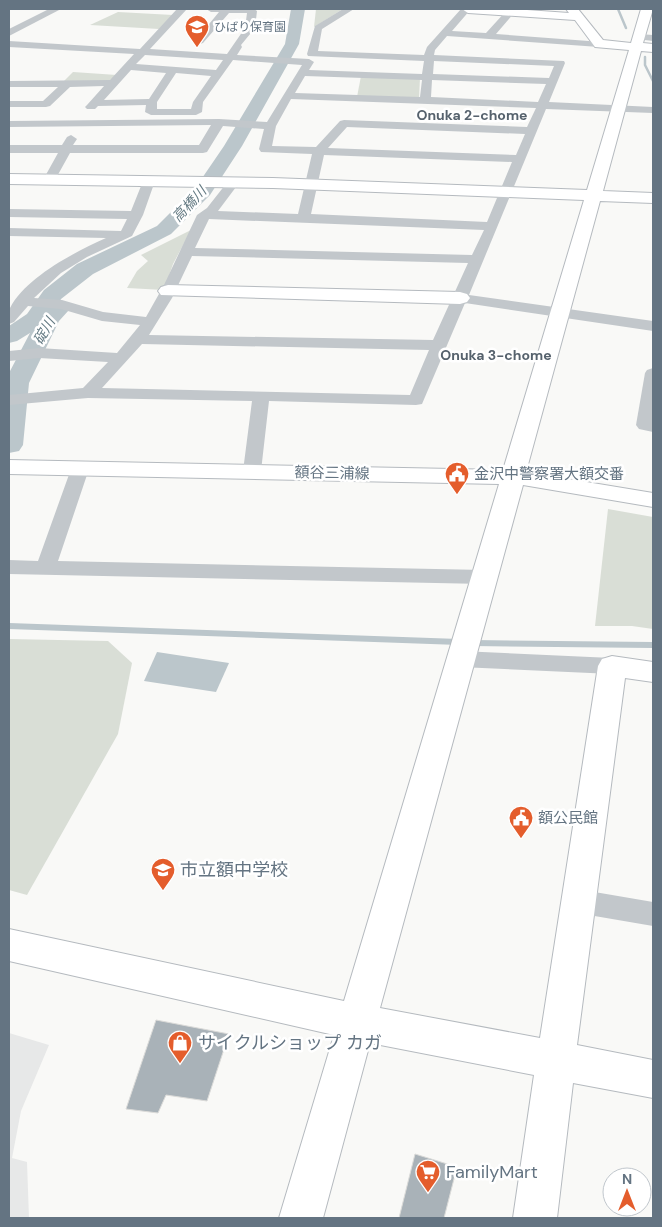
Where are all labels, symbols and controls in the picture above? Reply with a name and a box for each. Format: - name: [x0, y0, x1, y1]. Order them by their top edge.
- school or university icon: ひばり保育園: [184, 14, 210, 48]
- place label: ひばり保育園: [214, 19, 286, 35]
- district label: Onuka 2-chome: [417, 106, 528, 124]
- water label: 高橋川: [168, 181, 211, 225]
- water label: 碇川: [29, 313, 60, 348]
- district label: Onuka 3-chome: [440, 346, 552, 364]
- public building icon: 金沢中警察署大額交番: [444, 461, 470, 495]
- street label: 額谷三浦線: [294, 462, 370, 484]
- place label: 金沢中警察署大額交番: [474, 464, 624, 484]
- public building icon: 額公民館: [508, 805, 534, 839]
- place label: 額公民館: [538, 808, 598, 828]
- school or university icon: 市立額中学校: [150, 857, 176, 891]
- place label: 市立額中学校: [180, 858, 288, 882]
- shop icon: サイクルショップ カガ: [167, 1030, 193, 1064]
- place label: サイクルショップ カガ: [198, 1031, 382, 1055]
- supermarket icon: FamilyMart: [415, 1159, 441, 1193]
- place label: FamilyMart: [446, 1160, 538, 1184]
- north arrow: [602, 1167, 652, 1217]
- text: N: [622, 1170, 632, 1188]

